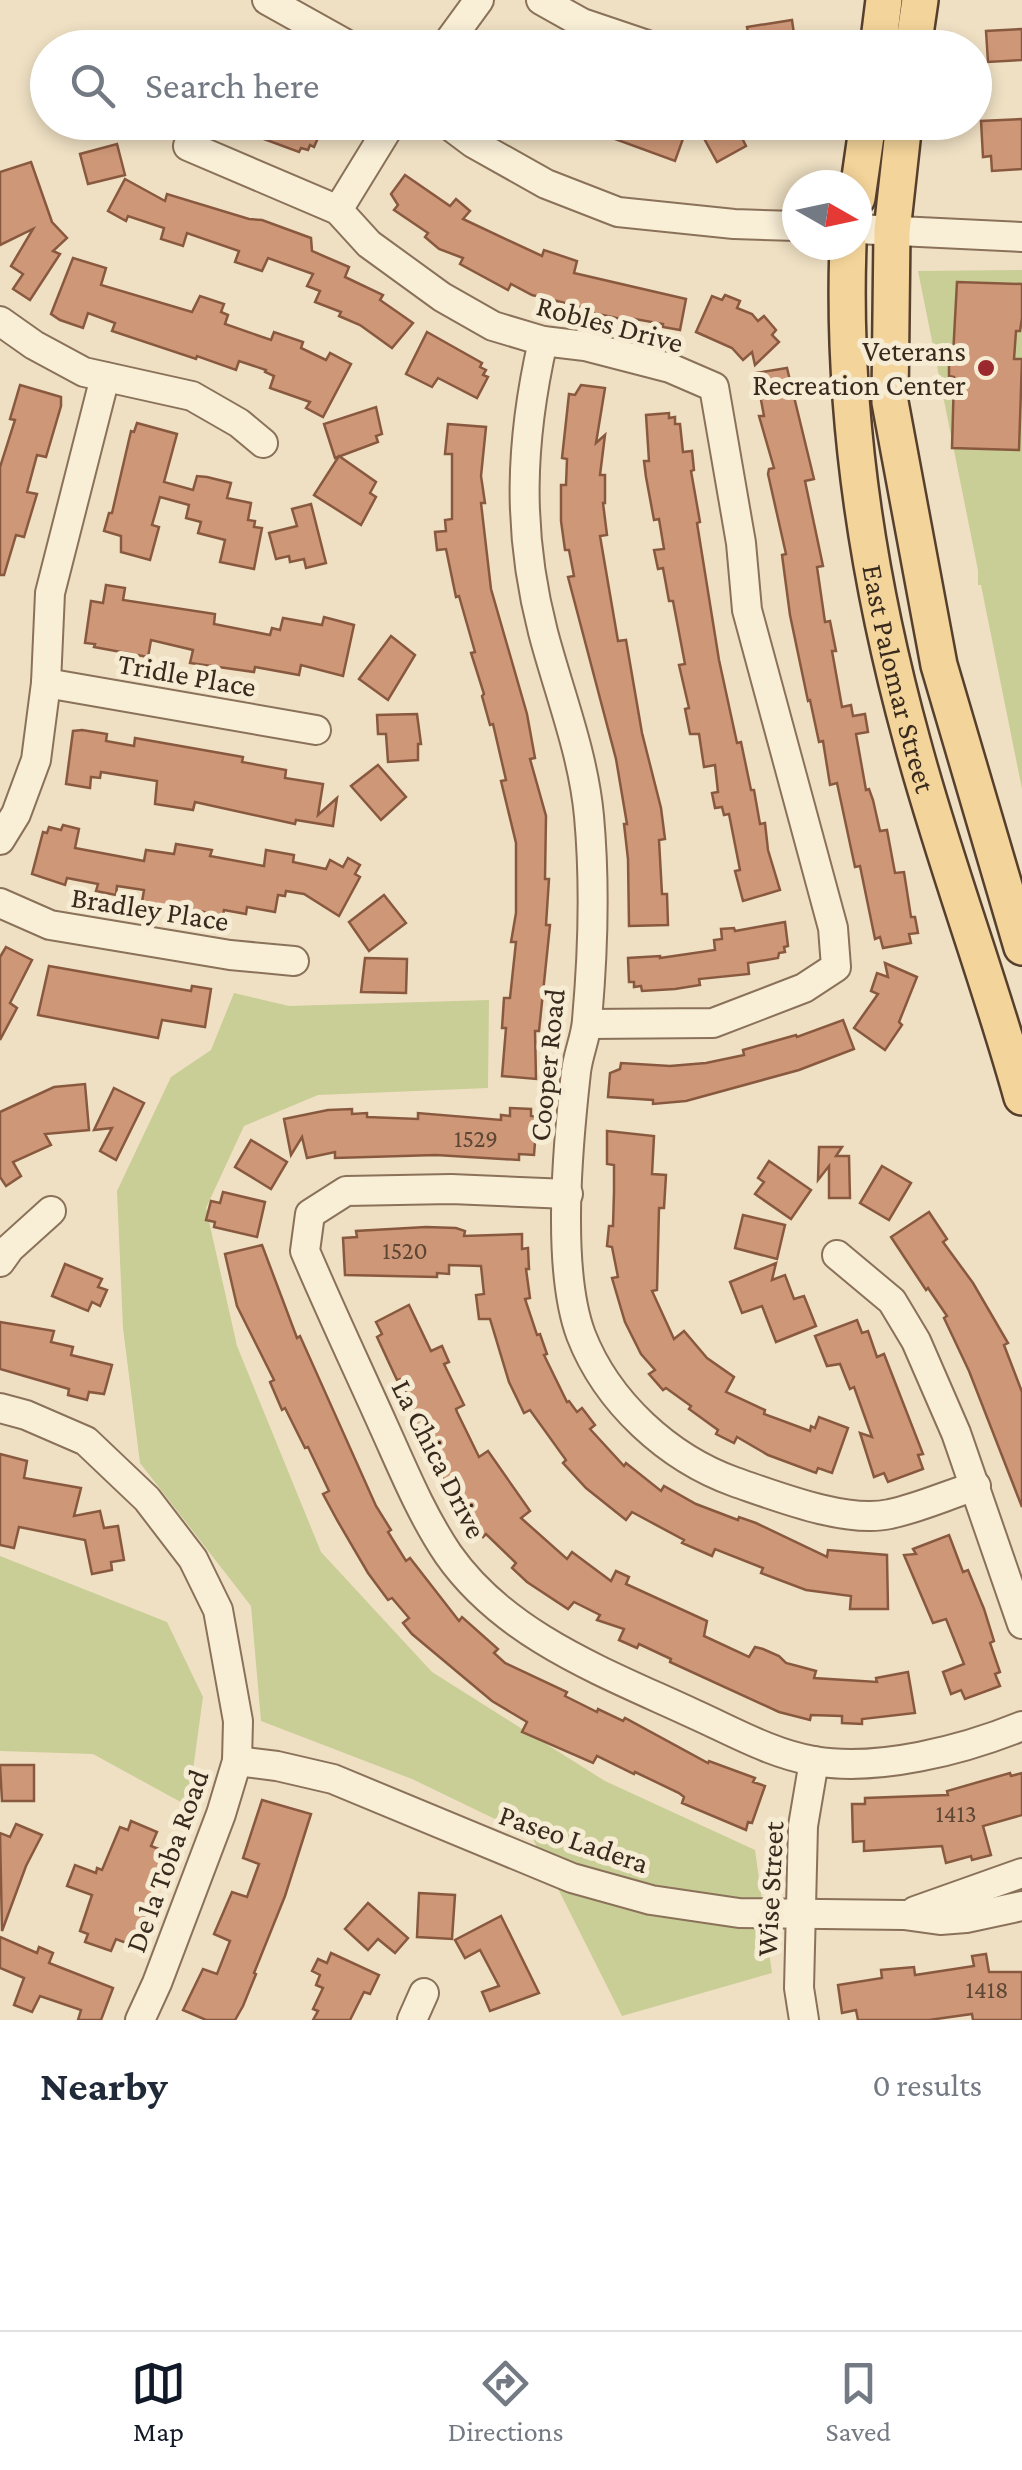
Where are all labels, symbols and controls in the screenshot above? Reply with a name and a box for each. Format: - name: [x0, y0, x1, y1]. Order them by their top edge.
- search box: [30, 30, 992, 140]
- icon: search: [65, 58, 120, 113]
- text: Search here: [145, 64, 319, 106]
- north arrow: [782, 170, 872, 260]
- street label: Robles Drive: [533, 288, 687, 359]
- place label: Veterans Recreation Center: [752, 334, 966, 401]
- marker: Veterans Recreation Center: [975, 357, 997, 379]
- street label: East Palomar Street: [856, 562, 943, 797]
- street label: Tridle Place: [115, 646, 259, 703]
- street label: Bradley Place: [69, 880, 231, 938]
- street label: Cooper Road: [522, 987, 572, 1143]
- house number: 1529: [454, 1125, 498, 1152]
- house number: 1520: [382, 1237, 428, 1264]
- street label: La Chica Drive: [385, 1374, 493, 1543]
- street label: De la Toba Road: [118, 1765, 215, 1957]
- street label: Paseo Ladera: [495, 1798, 653, 1880]
- house number: 1413: [935, 1800, 977, 1827]
- street label: Wise Street: [749, 1819, 790, 1958]
- house number: 1418: [966, 1976, 1008, 2003]
- text: Nearby: [40, 2062, 168, 2109]
- text: 0 results: [872, 2067, 982, 2103]
- tab: Map: [131, 2356, 186, 2447]
- tab: Directions: [448, 2356, 564, 2447]
- tab: Saved: [825, 2356, 891, 2447]

